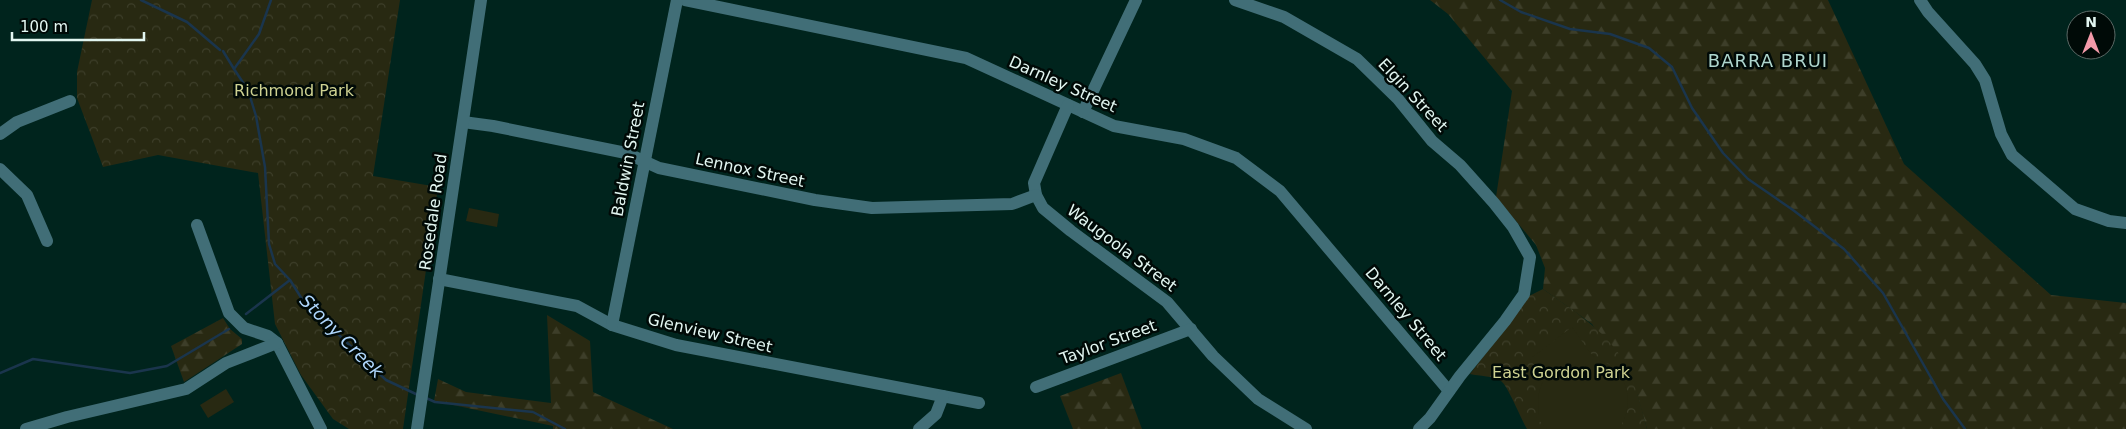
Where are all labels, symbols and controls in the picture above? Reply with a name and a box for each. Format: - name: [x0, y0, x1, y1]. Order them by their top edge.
- scale bar: [12, 10, 145, 42]
- north arrow: [2066, 10, 2116, 60]
- text: N: [2085, 14, 2097, 30]
- text: 100 m: [20, 18, 68, 36]
- district label: BARRA BRUI: [1708, 50, 1828, 71]
- street label: Darnley Street: [1006, 52, 1120, 116]
- street label: Elgin Street: [1374, 55, 1452, 135]
- park label: Richmond Park: [234, 81, 355, 100]
- street label: Baldwin Street: [608, 100, 648, 218]
- street label: Lennox Street: [694, 149, 806, 191]
- street label: Rosedale Road: [415, 152, 451, 272]
- street label: Waugoola Street: [1063, 201, 1181, 295]
- street label: Darnley Street: [1361, 263, 1451, 365]
- water label: Stony Creek: [296, 290, 389, 383]
- street label: Glenview Street: [646, 309, 774, 357]
- street label: Taylor Street: [1056, 316, 1159, 369]
- park label: East Gordon Park: [1492, 363, 1631, 382]

